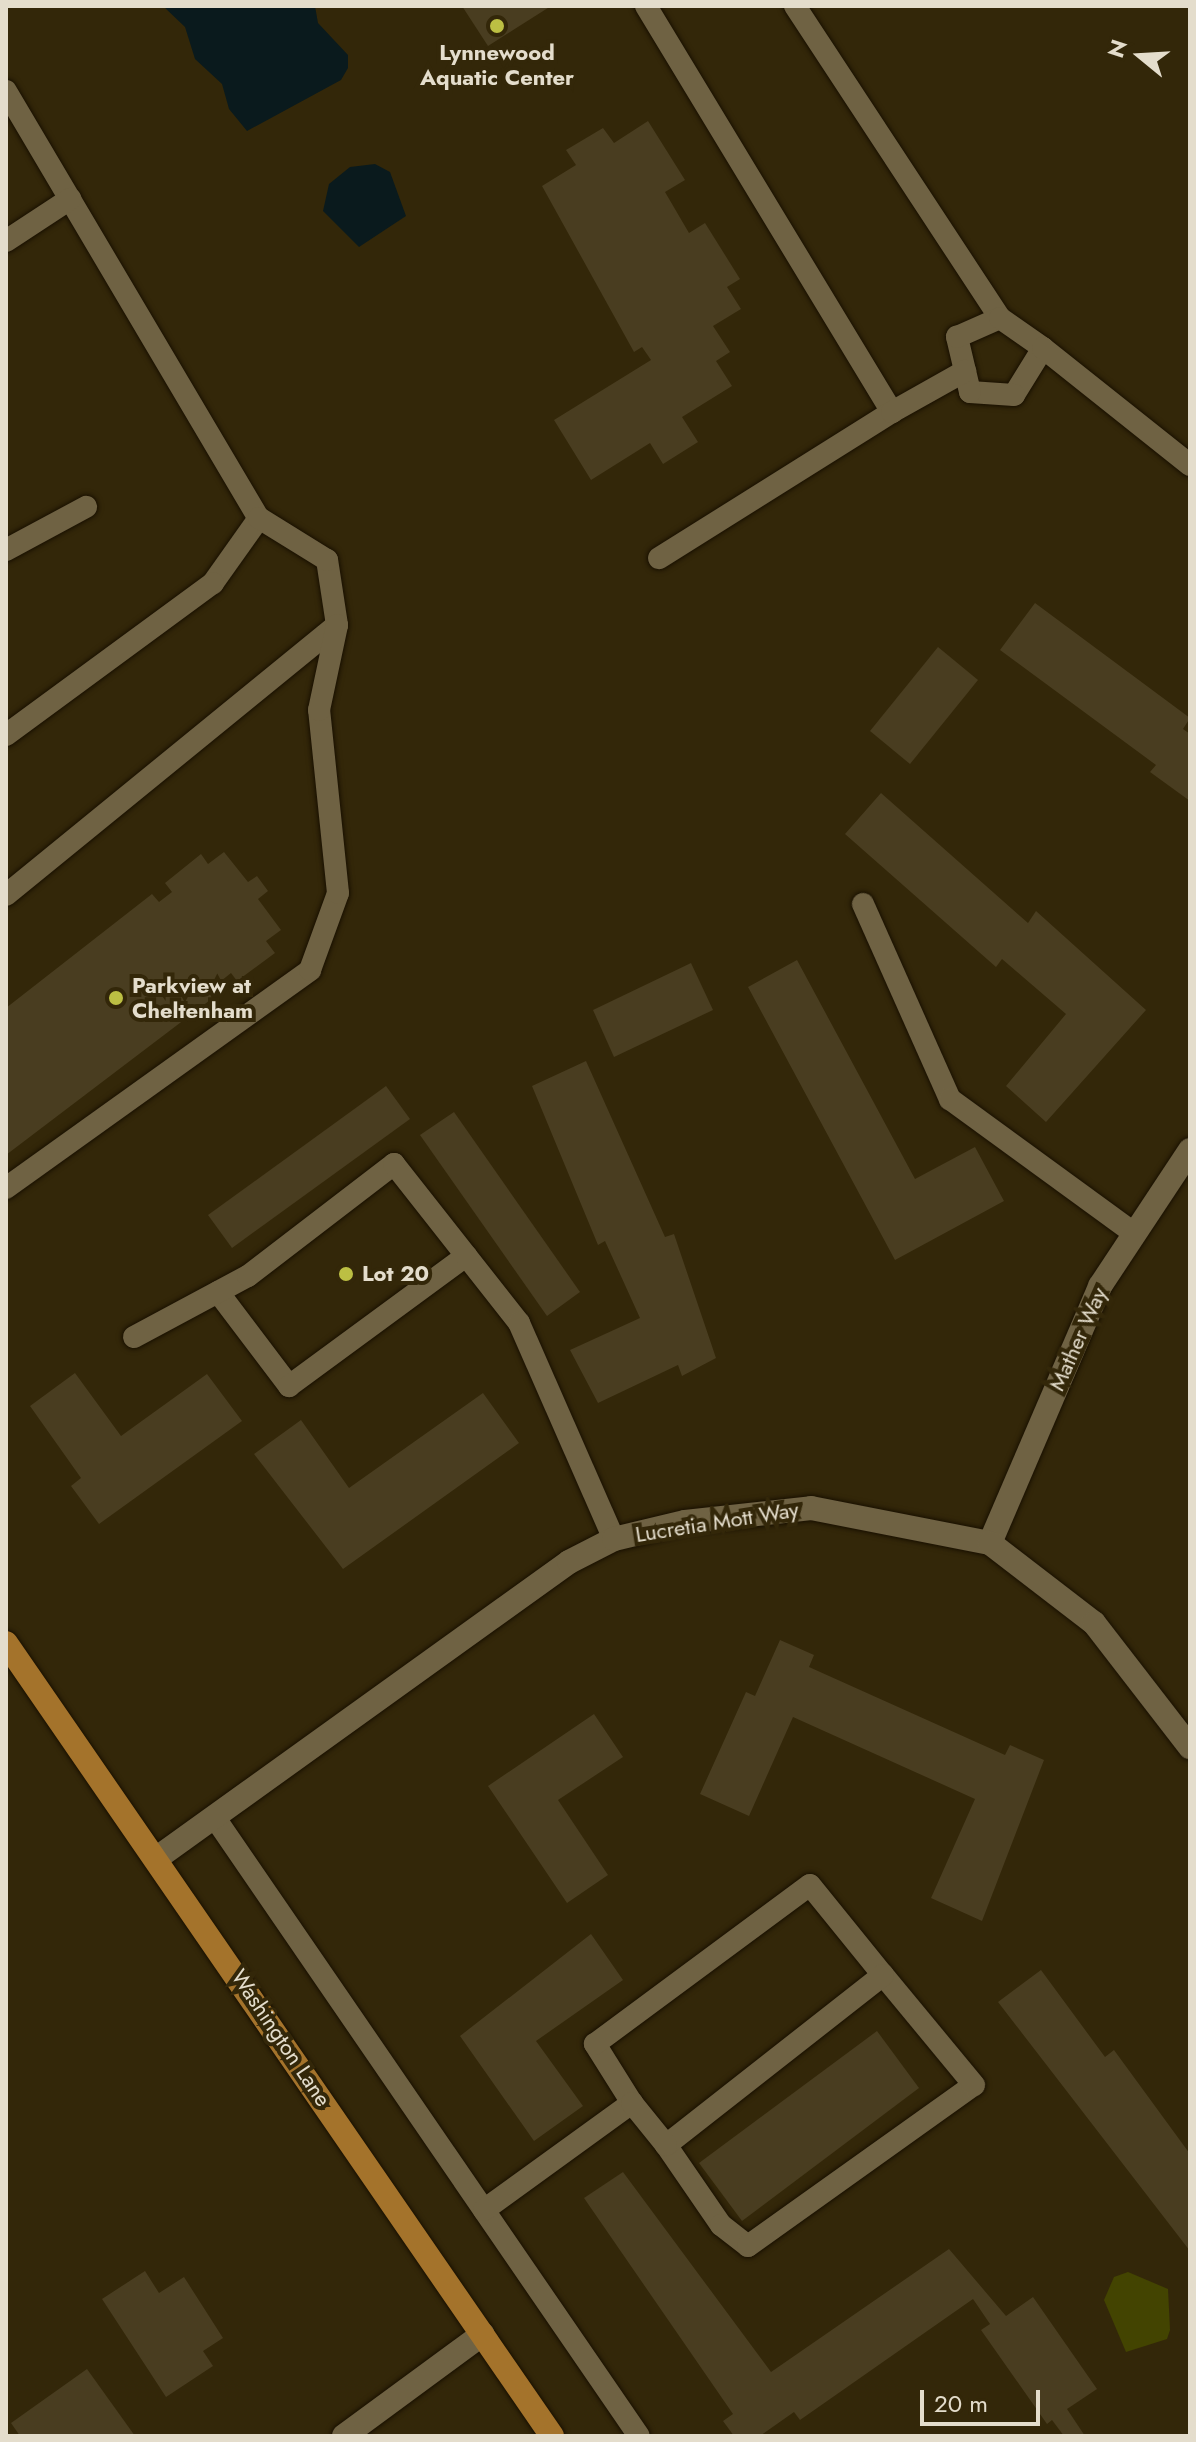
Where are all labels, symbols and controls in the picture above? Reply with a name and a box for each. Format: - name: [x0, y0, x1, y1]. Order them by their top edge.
- north arrow: [1100, 16, 1180, 96]
- marker: Lynnewood Aquatic Center: [488, 17, 506, 35]
- text: N: [1099, 35, 1135, 62]
- place label: Lynnewood Aquatic Center: [420, 39, 574, 90]
- place label: Parkview at Cheltenham: [132, 972, 253, 1024]
- marker: Parkview at Cheltenham: [107, 989, 125, 1007]
- place label: Lot 20: [362, 1261, 429, 1287]
- marker: Lot 20: [337, 1265, 355, 1283]
- street label: Mather Way: [1043, 1283, 1113, 1395]
- street label: Lucretia Mott Way: [633, 1496, 801, 1548]
- street label: Washington Lane: [226, 1965, 336, 2111]
- scale bar: [924, 2374, 1044, 2424]
- text: 20 m: [934, 2386, 988, 2421]

